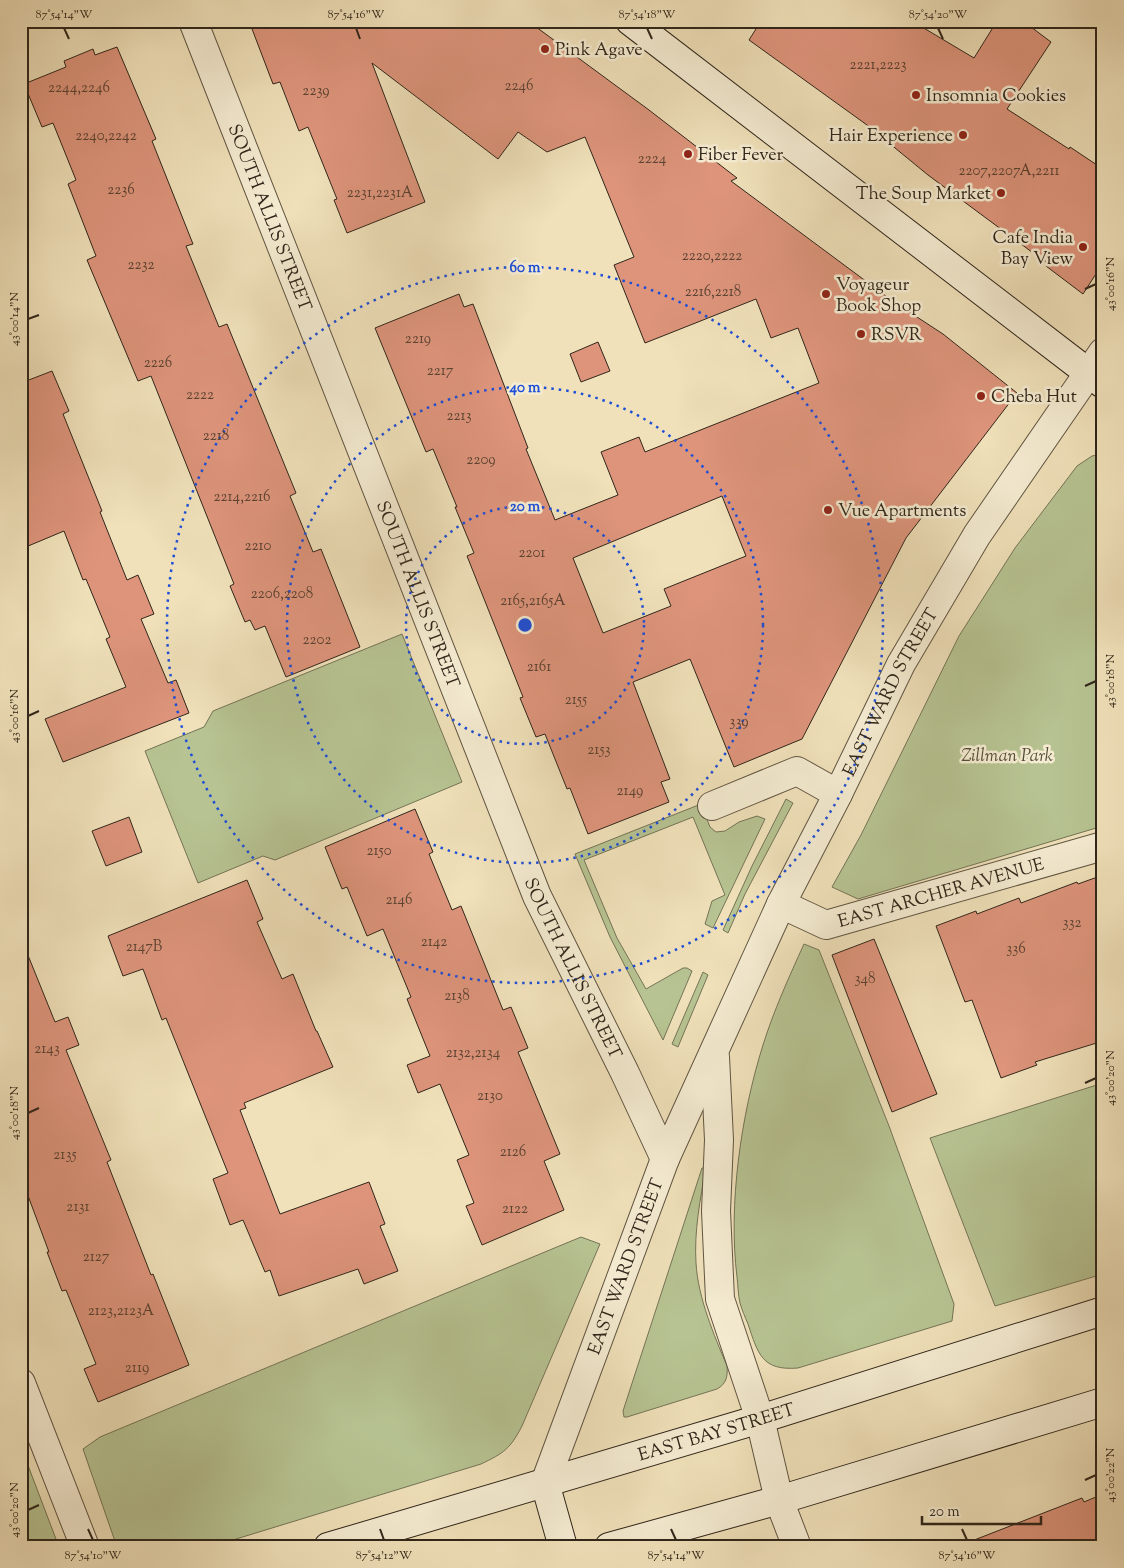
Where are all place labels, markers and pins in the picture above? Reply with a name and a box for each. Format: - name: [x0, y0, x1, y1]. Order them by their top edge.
- place label: Pink Agave: [555, 38, 643, 64]
- marker: Pink Agave: [539, 43, 551, 55]
- place label: Insomnia Cookies: [926, 84, 1066, 110]
- marker: Insomnia Cookies: [910, 89, 922, 101]
- place label: Hair Experience: [829, 124, 953, 150]
- marker: Hair Experience: [957, 129, 969, 141]
- place label: Fiber Fever: [698, 143, 784, 169]
- marker: Fiber Fever: [682, 148, 694, 160]
- place label: The Soup Market: [856, 182, 991, 208]
- marker: The Soup Market: [995, 187, 1007, 199]
- place label: Cafe India Bay View: [992, 226, 1074, 273]
- marker: Cafe India Bay View: [1077, 241, 1089, 253]
- place label: Voyageur Book Shop: [836, 273, 921, 320]
- marker: Voyageur Book Shop: [820, 288, 832, 300]
- place label: RSVR: [871, 323, 922, 349]
- marker: RSVR: [855, 328, 867, 340]
- place label: Cheba Hut: [991, 385, 1077, 411]
- marker: Cheba Hut: [975, 390, 987, 402]
- place label: Vue Apartments: [838, 499, 966, 525]
- marker: Vue Apartments: [822, 504, 834, 516]
- centre of rings: [516, 616, 534, 634]

